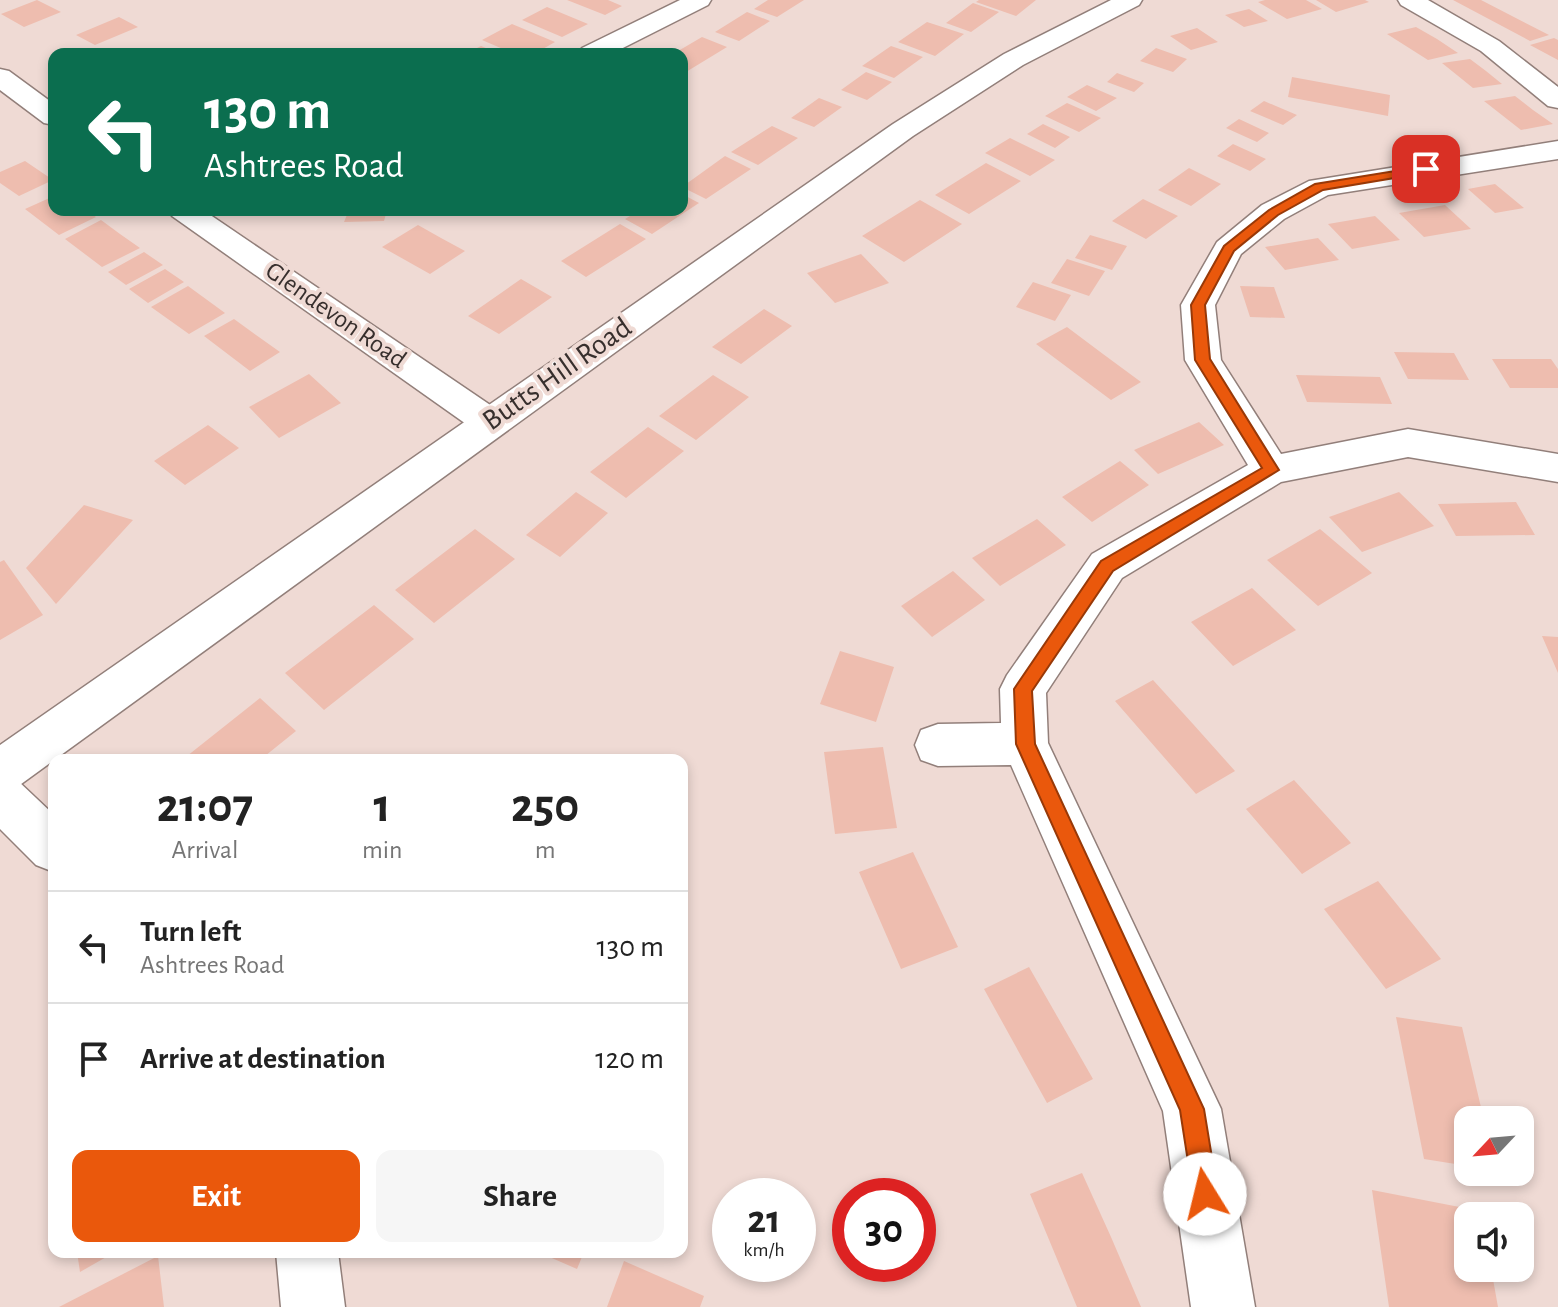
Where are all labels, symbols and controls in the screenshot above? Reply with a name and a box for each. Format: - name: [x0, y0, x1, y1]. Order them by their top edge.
- icon: left: [72, 80, 176, 184]
- text: 130 m: [204, 83, 331, 139]
- pin: [1392, 135, 1460, 203]
- icon: arrive: [1404, 147, 1448, 191]
- text: Ashtrees Road: [204, 148, 404, 184]
- street label: Glendevon Road: [261, 257, 411, 373]
- street label: Butts Hill Road: [477, 312, 637, 436]
- text: 21:07: [157, 783, 253, 831]
- text: 1: [373, 783, 391, 831]
- text: 250: [511, 783, 579, 831]
- text: Arrival: [172, 837, 238, 863]
- text: min: [362, 837, 402, 863]
- text: m: [535, 837, 556, 863]
- text: Turn left: [140, 917, 241, 947]
- icon: left: [72, 925, 116, 969]
- text: 130 m: [597, 932, 664, 962]
- text: Ashtrees Road: [140, 952, 284, 978]
- icon: arrive: [72, 1037, 116, 1081]
- text: Arrive at destination: [140, 1044, 386, 1074]
- text: 120 m: [595, 1044, 664, 1074]
- north arrow: [1454, 1106, 1534, 1186]
- map controls: [1454, 1106, 1534, 1282]
- button: Exit: [72, 1150, 360, 1242]
- button: Share: [376, 1150, 664, 1242]
- position arrow: [1163, 1152, 1247, 1236]
- speed limit sign: 30: [832, 1178, 936, 1282]
- text: 21: [747, 1200, 781, 1240]
- button: sound: [1454, 1202, 1534, 1282]
- text: km/h: [743, 1240, 785, 1260]

